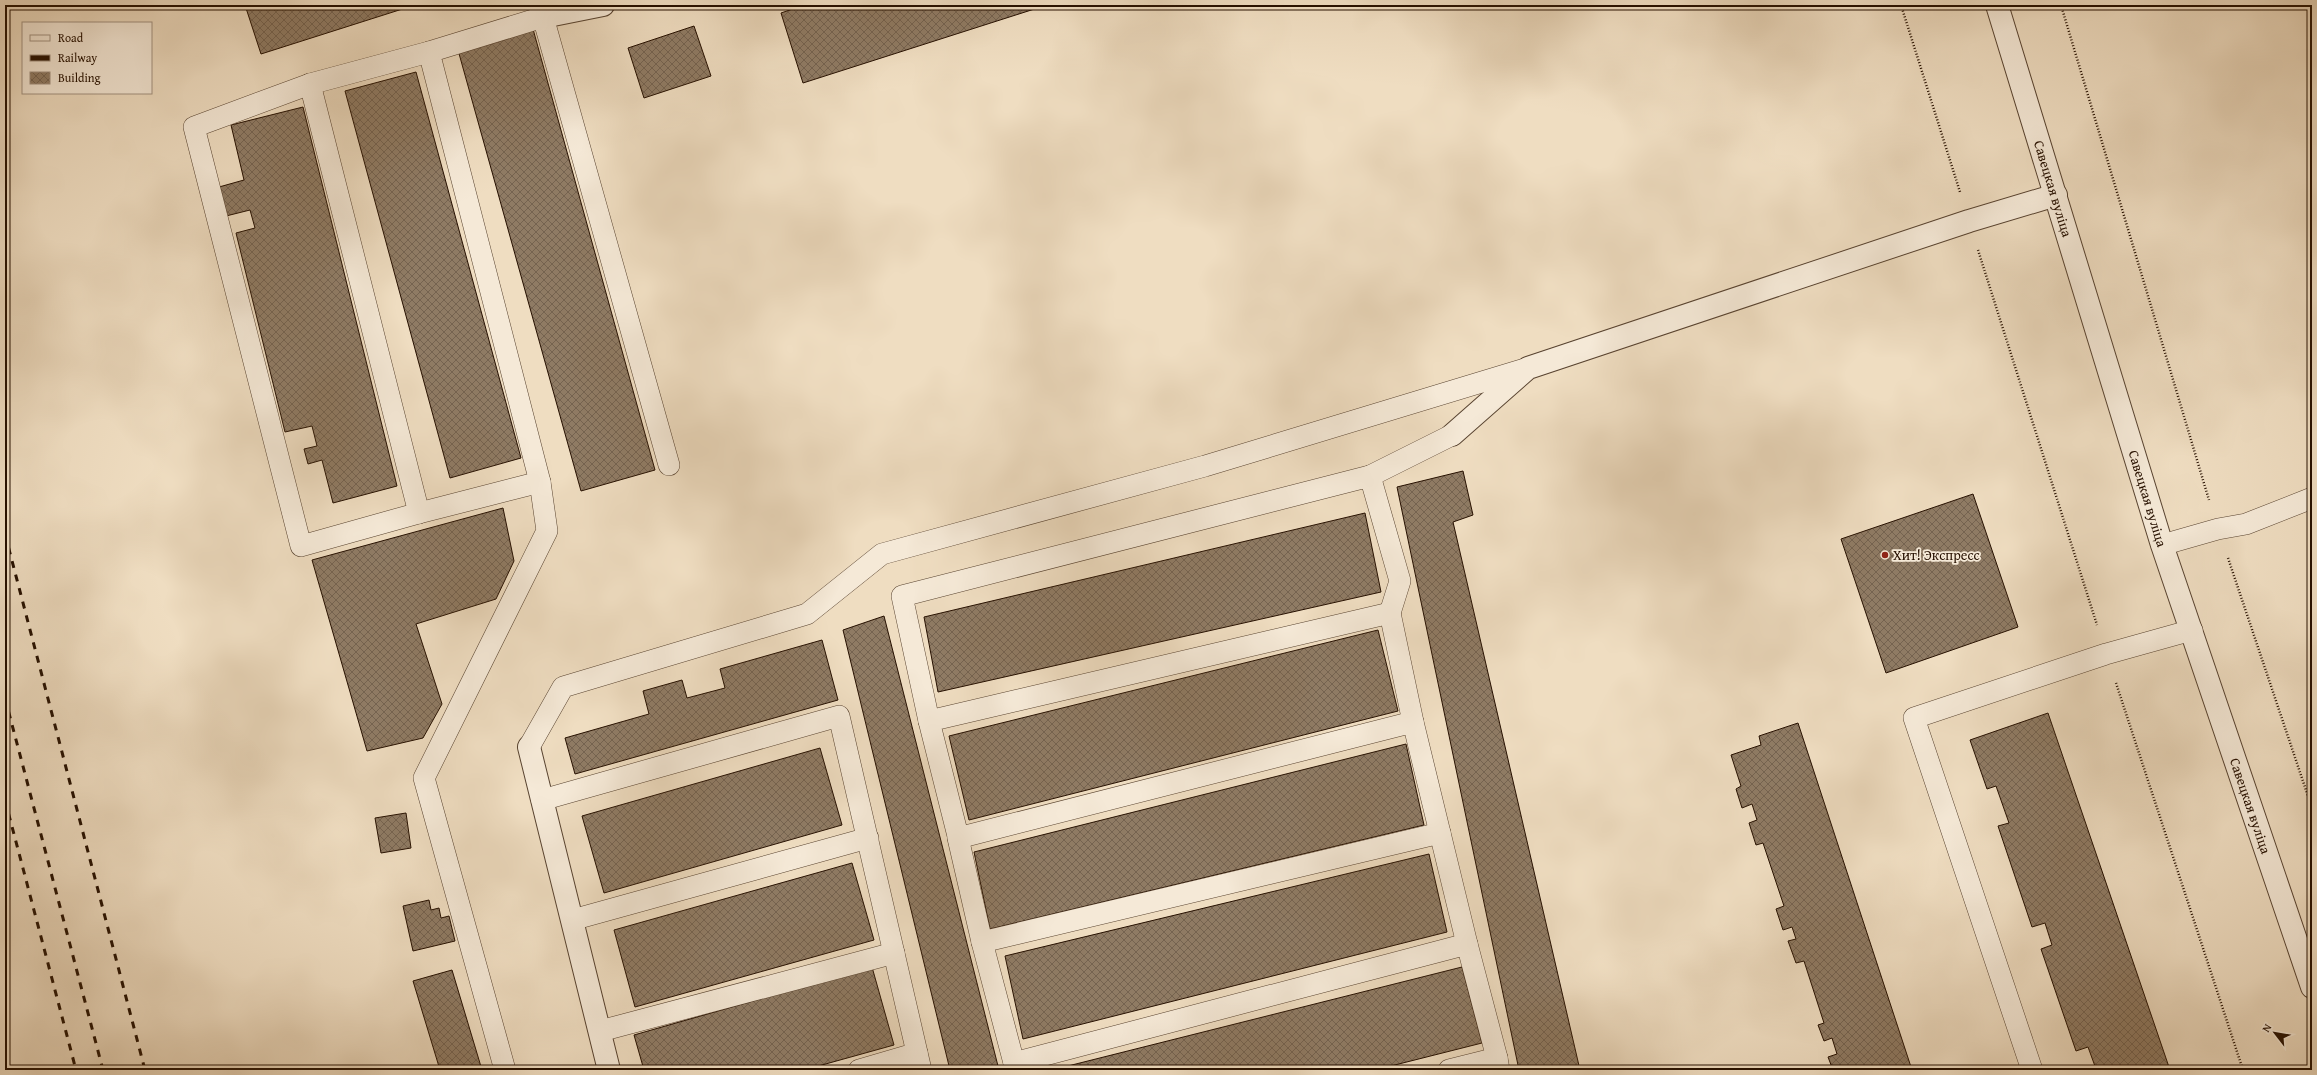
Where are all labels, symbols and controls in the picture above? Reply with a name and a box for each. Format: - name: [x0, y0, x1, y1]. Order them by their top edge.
- legend: [22, 22, 152, 94]
- text: Road: [58, 29, 84, 46]
- text: Railway: [58, 49, 97, 66]
- text: Building: [58, 69, 101, 86]
- street label: Савецкая вуліца: [2029, 138, 2077, 240]
- street label: Савецкая вуліца: [2124, 448, 2172, 550]
- place label: Хит! Экспресс: [1893, 545, 1980, 565]
- marker: Хит! Экспресс: [1880, 550, 1890, 560]
- street label: Савецкая вуліца: [2225, 755, 2276, 857]
- north arrow: [2255, 1013, 2295, 1053]
- text: N: [2258, 1020, 2276, 1035]

